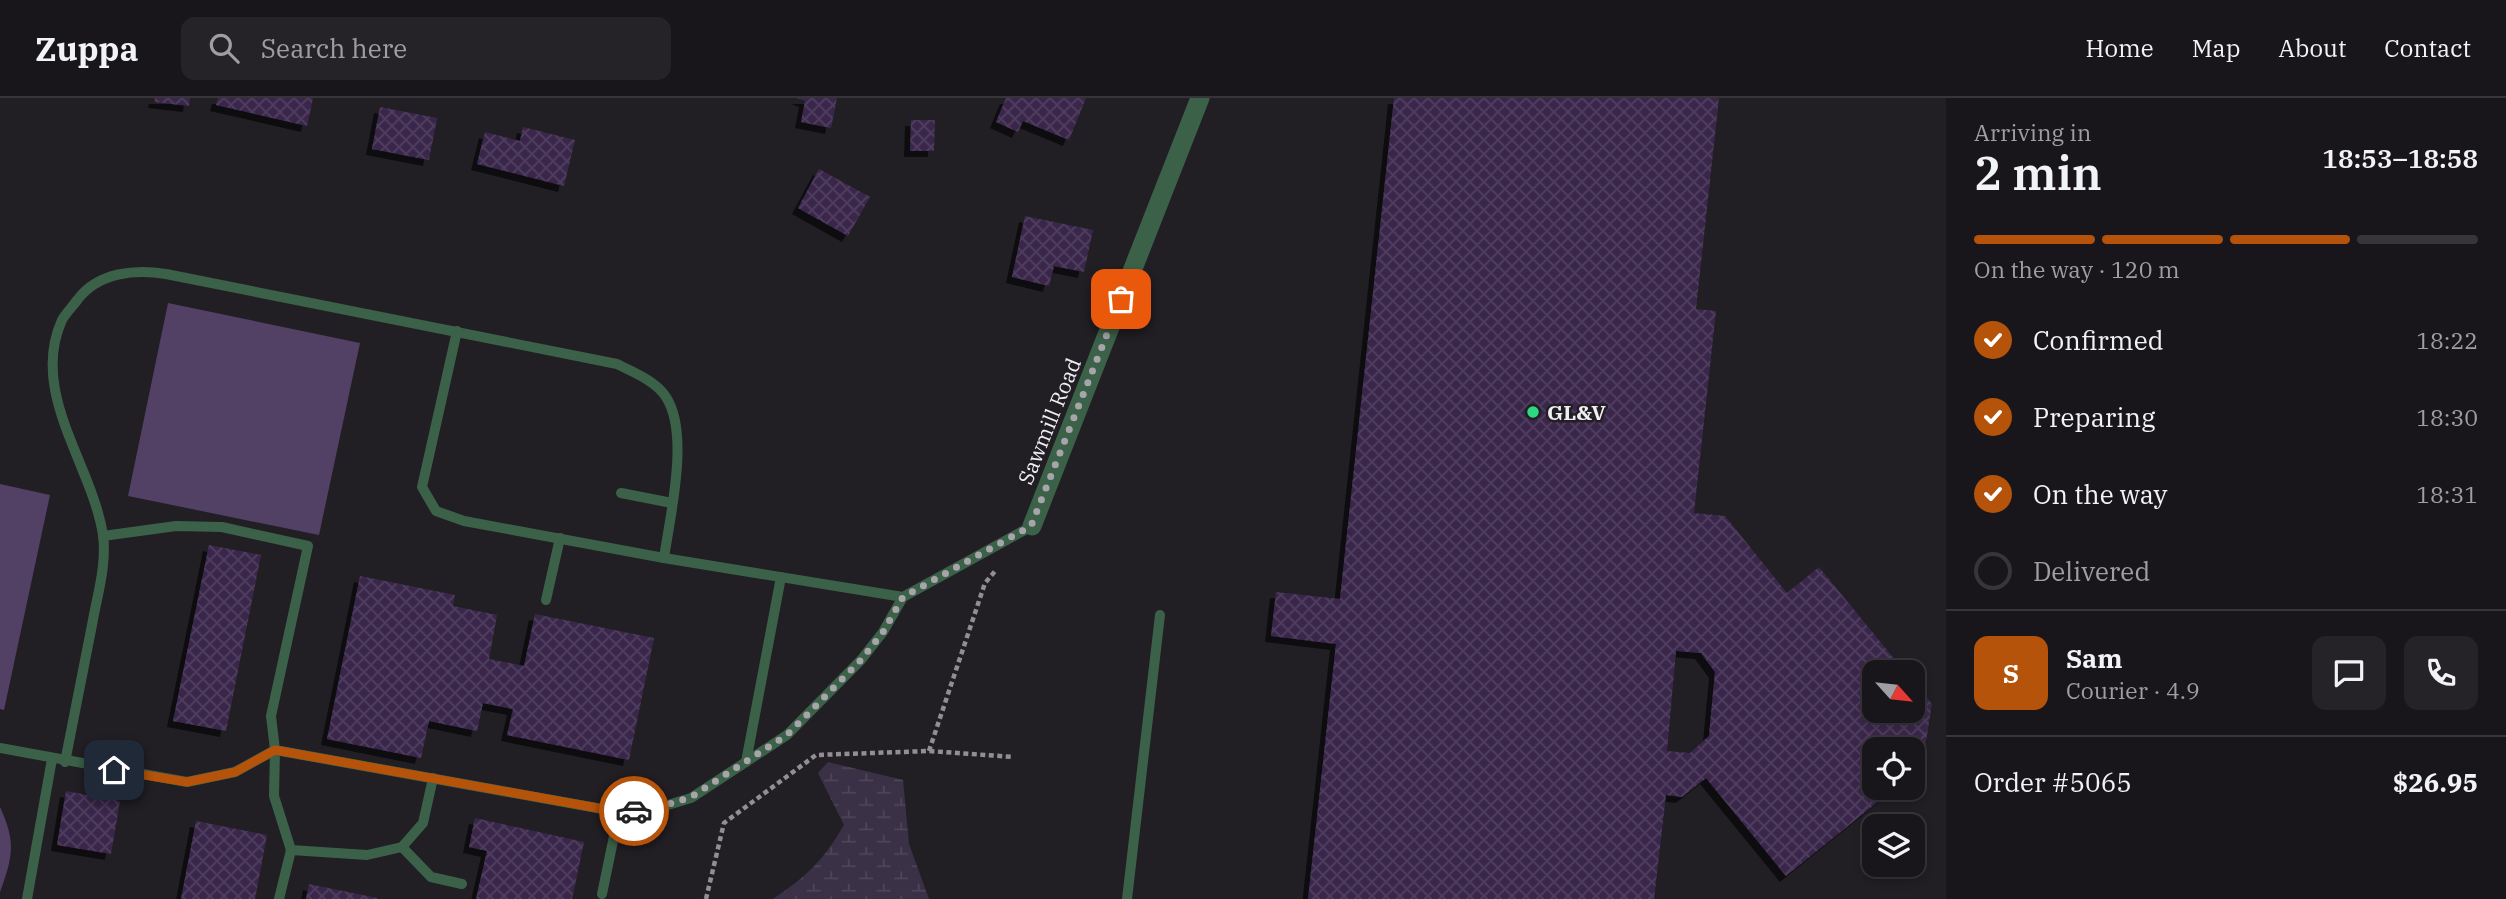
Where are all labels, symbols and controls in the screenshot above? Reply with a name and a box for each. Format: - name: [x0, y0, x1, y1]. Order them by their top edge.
- search box: [181, 17, 671, 80]
- text: Zuppa: [35, 27, 139, 70]
- icon: search: [205, 29, 243, 67]
- text: Search here: [261, 31, 407, 65]
- text: Home: [2086, 32, 2154, 64]
- text: Map: [2192, 32, 2240, 64]
- text: About: [2278, 32, 2346, 64]
- text: Contact: [2384, 32, 2471, 64]
- text: Arriving in: [1974, 117, 2091, 147]
- text: 18:53–18:58: [2322, 141, 2478, 175]
- text: 2 min: [1974, 143, 2102, 203]
- text: On the way · 120 m: [1974, 254, 2180, 284]
- pin: [1091, 269, 1151, 329]
- icon: bag: [1102, 280, 1140, 318]
- icon: check: [1974, 321, 2012, 359]
- text: Confirmed: [2033, 323, 2164, 357]
- text: 18:22: [2416, 325, 2478, 355]
- street label: Sawmill Road: [1011, 353, 1087, 488]
- place label: GL&V: [1547, 398, 1606, 426]
- icon: check: [1974, 398, 2012, 436]
- text: Preparing: [2033, 400, 2155, 434]
- text: 18:30: [2416, 402, 2478, 432]
- marker: GL&V: [1525, 404, 1541, 420]
- icon: check: [1974, 475, 2012, 513]
- text: On the way: [2033, 477, 2167, 511]
- text: 18:31: [2416, 479, 2478, 509]
- text: Delivered: [2033, 554, 2150, 588]
- button: chat: [2312, 636, 2386, 710]
- button: phone: [2404, 636, 2478, 710]
- text: Sam: [2066, 641, 2122, 675]
- text: S: [2003, 656, 2019, 690]
- north arrow: [1862, 660, 1925, 723]
- map controls: [1862, 660, 1925, 877]
- text: Courier · 4.9: [2066, 675, 2200, 705]
- button: locate: [1862, 737, 1925, 800]
- pin: [84, 740, 144, 800]
- icon: home: [95, 751, 133, 789]
- text: Order #5065: [1974, 765, 2132, 799]
- text: $26.95: [2393, 765, 2478, 799]
- courier: [599, 776, 669, 846]
- icon: car: [615, 792, 653, 830]
- button: layers: [1862, 814, 1925, 877]

